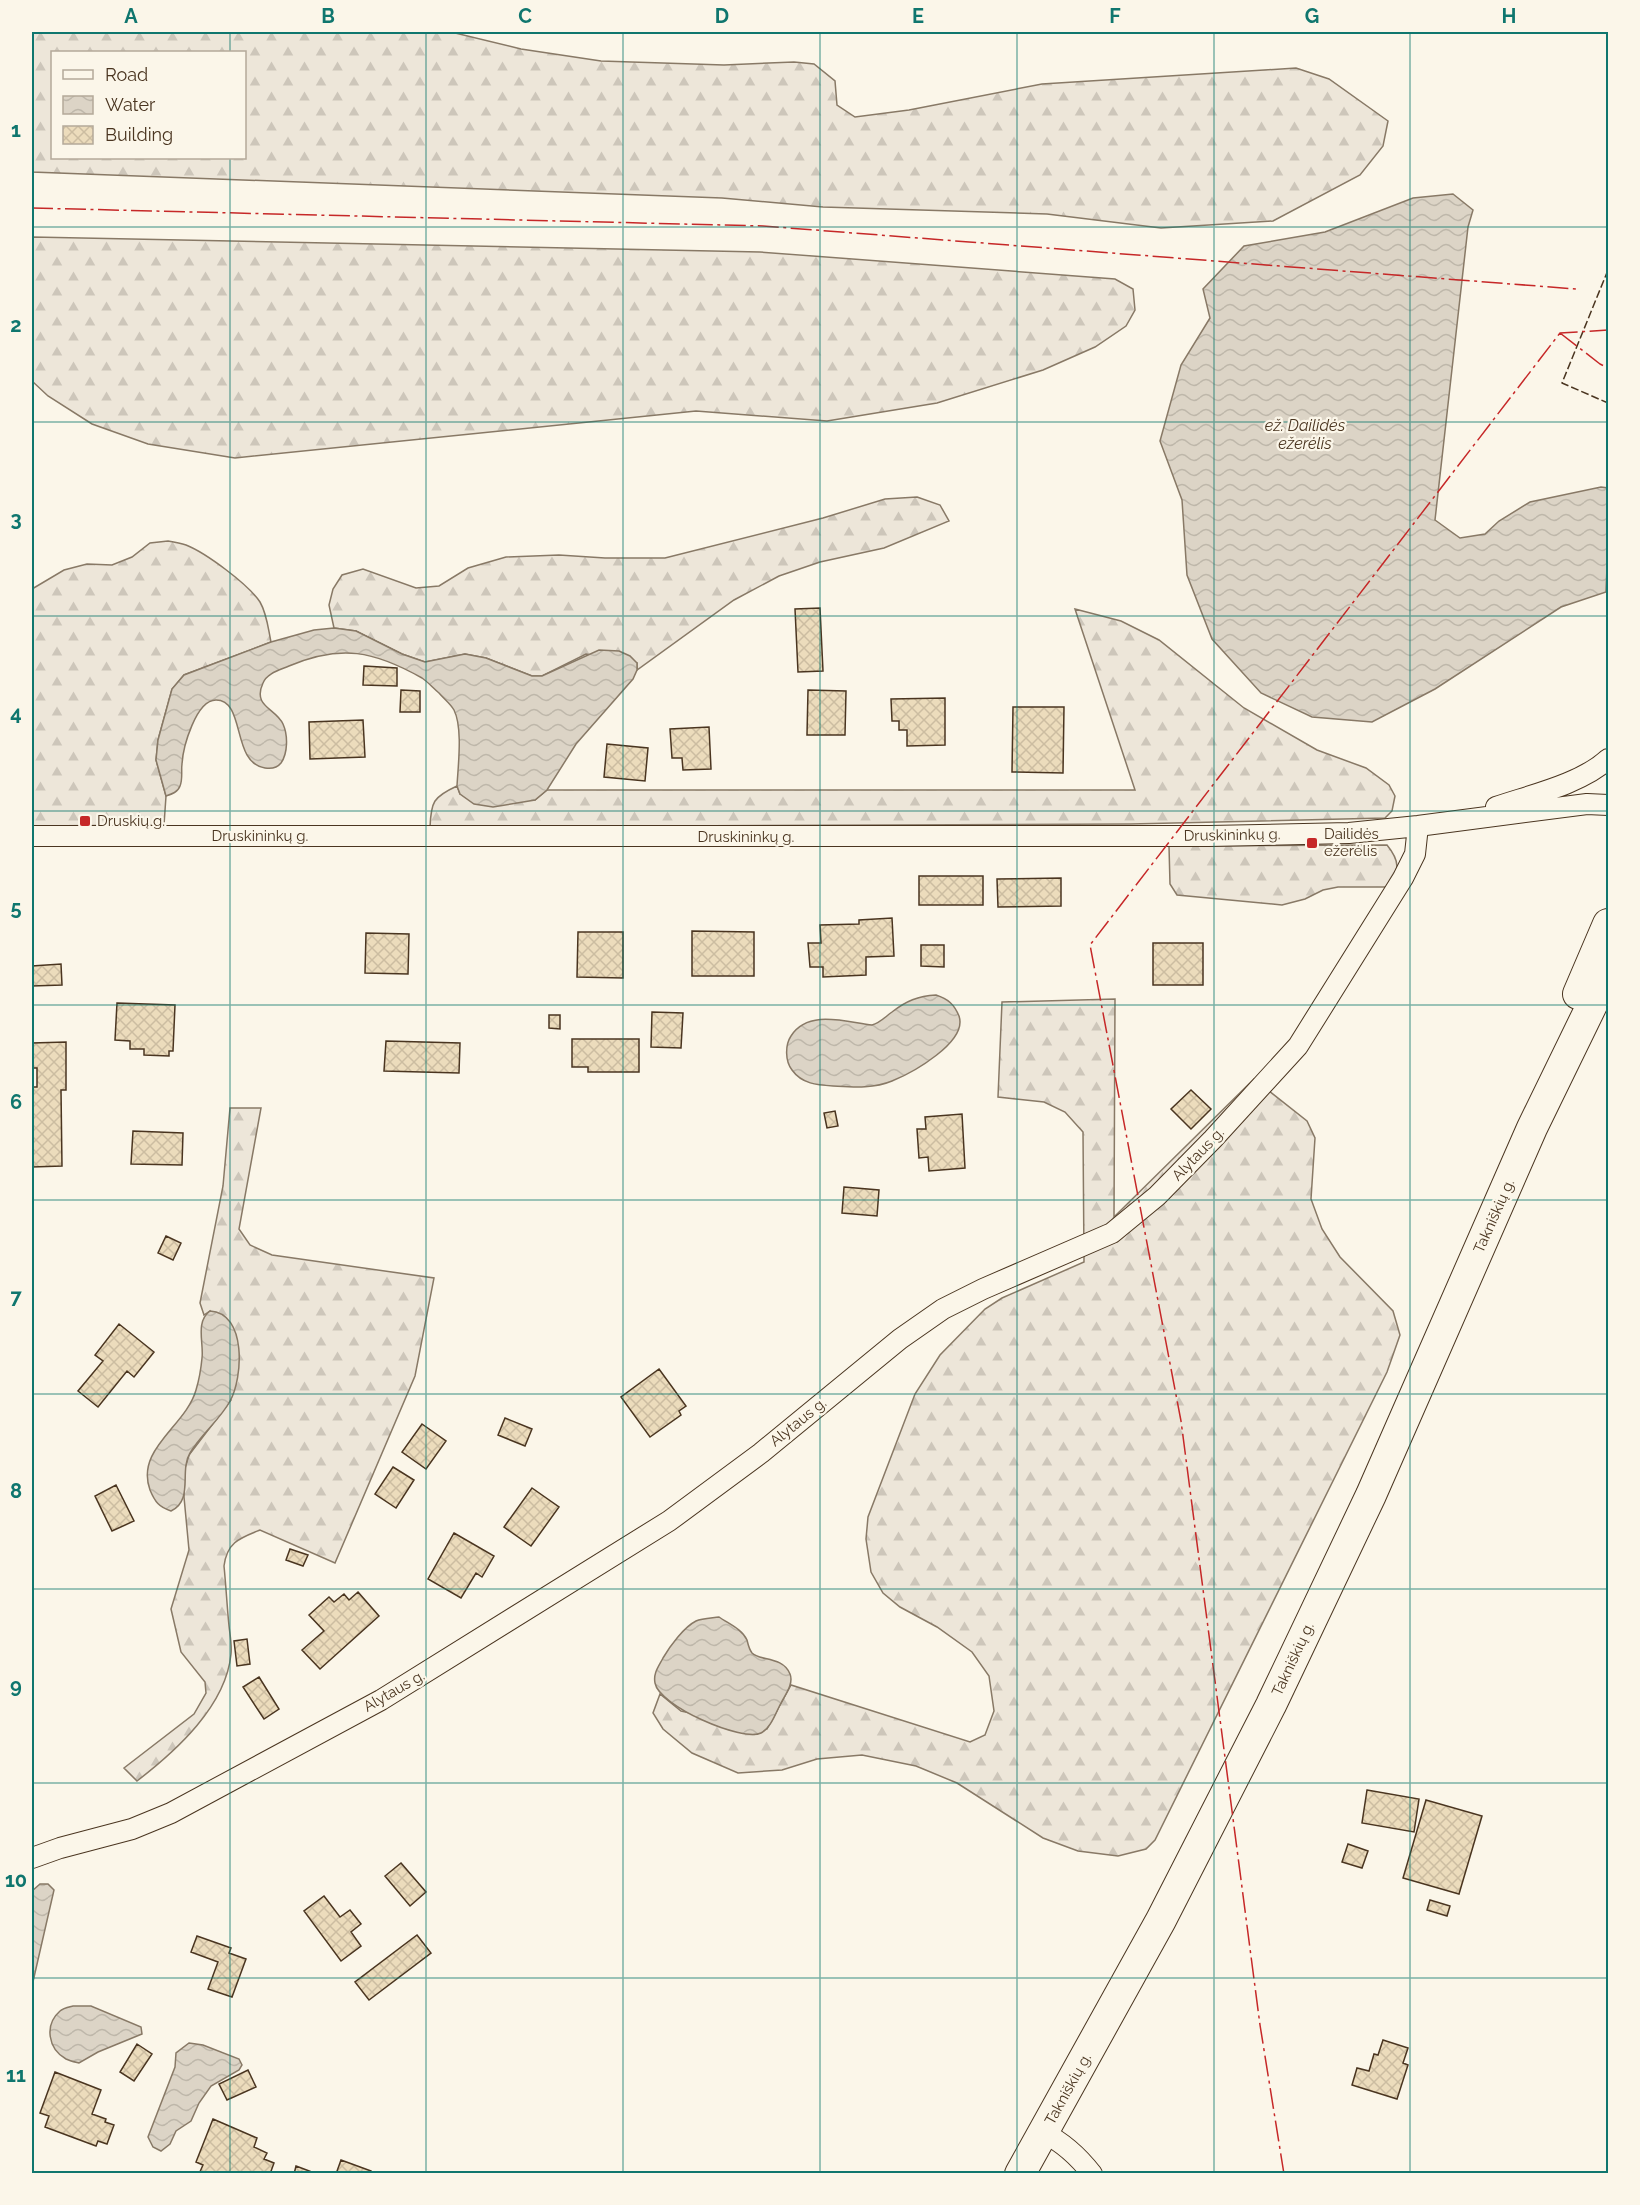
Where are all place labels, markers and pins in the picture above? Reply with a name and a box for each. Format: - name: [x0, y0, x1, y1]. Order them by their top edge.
- place label: Druskių g.: [97, 812, 165, 830]
- marker: Druskių g.: [78, 814, 92, 828]
- place label: Dailidės ežerėlis: [1324, 825, 1379, 860]
- marker: Dailidės ežerėlis: [1305, 836, 1319, 850]

